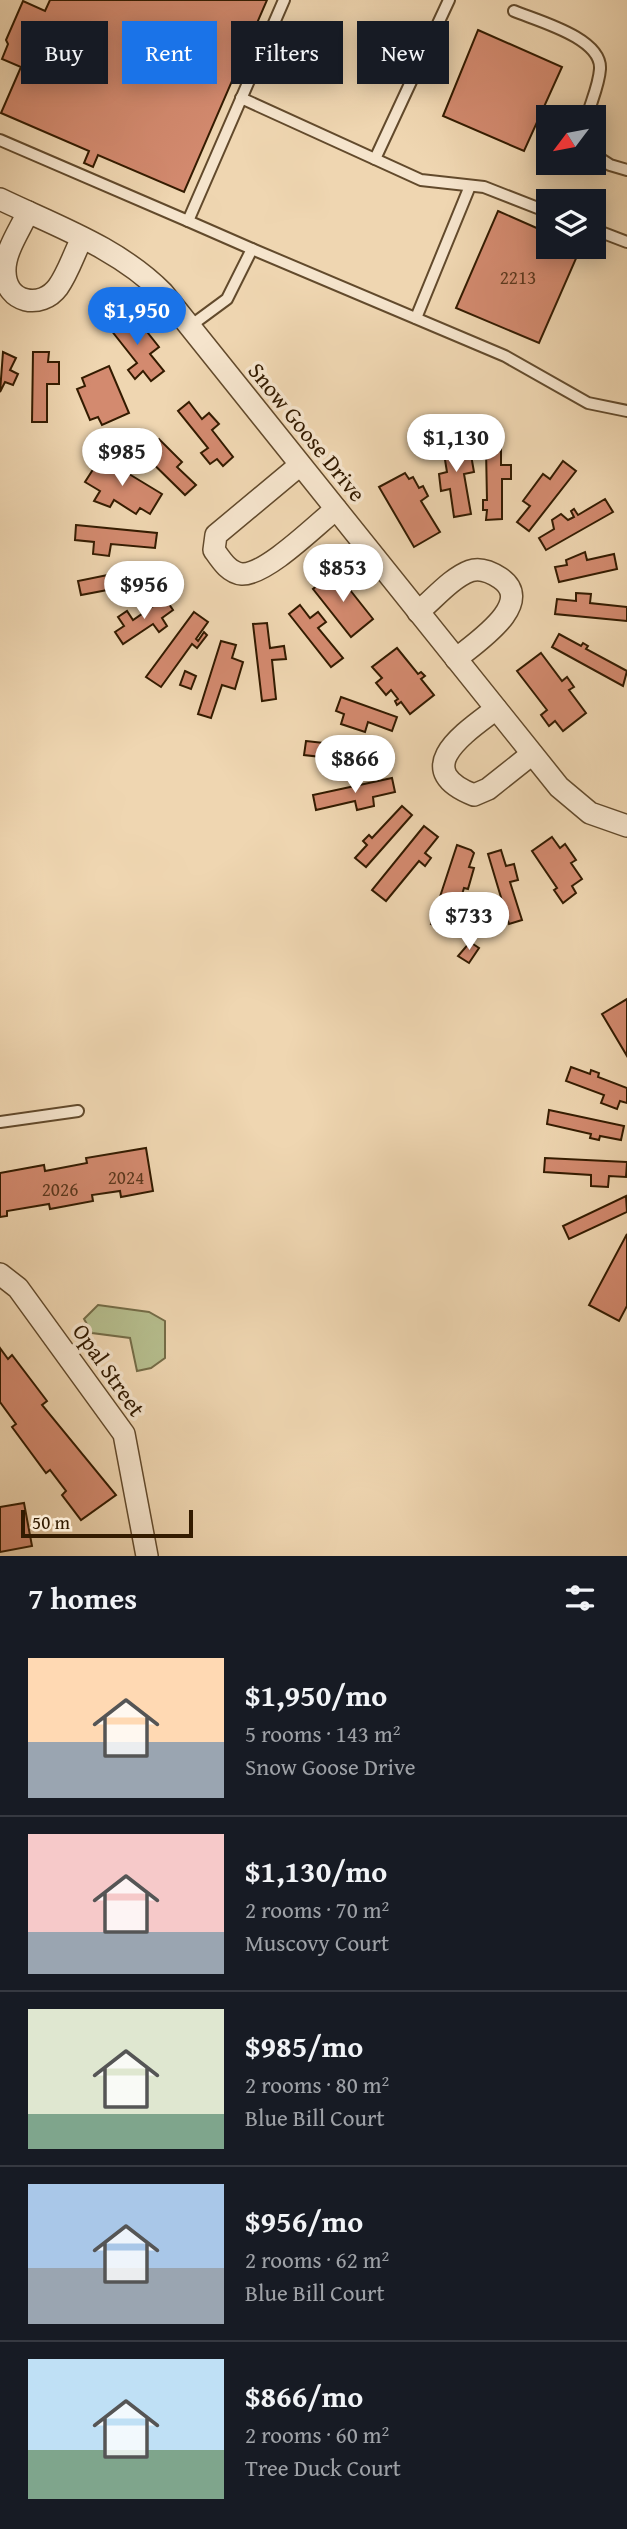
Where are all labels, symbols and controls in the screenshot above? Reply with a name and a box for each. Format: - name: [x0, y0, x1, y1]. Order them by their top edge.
- chip: Buy: [21, 21, 108, 84]
- chip: Rent: [122, 21, 217, 84]
- chip: Filters: [231, 21, 343, 84]
- chip: New: [357, 21, 449, 84]
- north arrow: [536, 105, 606, 175]
- map controls: [536, 105, 606, 259]
- button: layers: [536, 189, 606, 259]
- house number: 2213: [500, 263, 536, 291]
- pin: $1,950: [80, 288, 194, 347]
- text: $1,950: [104, 293, 170, 326]
- street label: Snow Goose Drive: [241, 355, 374, 508]
- pin: $1,130: [399, 414, 513, 474]
- text: $1,130: [423, 420, 489, 453]
- pin: $985: [81, 428, 163, 488]
- text: $985: [98, 434, 146, 467]
- pin: $853: [302, 544, 384, 604]
- text: $853: [319, 550, 367, 583]
- pin: $956: [103, 562, 185, 621]
- text: $956: [120, 567, 168, 600]
- pin: $866: [314, 736, 396, 795]
- text: $866: [331, 741, 379, 774]
- pin: $733: [428, 892, 510, 952]
- text: $733: [445, 898, 493, 931]
- house number: 2024: [108, 1163, 144, 1191]
- house number: 2026: [42, 1175, 78, 1203]
- street label: Opal Street: [65, 1316, 154, 1423]
- scale bar: [21, 1507, 192, 1539]
- text: 50 m: [32, 1508, 70, 1536]
- text: 7 homes: [28, 1576, 137, 1620]
- icon: filters: [561, 1579, 599, 1617]
- text: $1,950/mo: [245, 1673, 387, 1717]
- icon: home: [84, 1686, 168, 1770]
- text: 5 rooms · 143 m²: [245, 1717, 400, 1750]
- text: Snow Goose Drive: [245, 1750, 416, 1783]
- text: $1,130/mo: [245, 1849, 387, 1893]
- icon: home: [84, 1862, 168, 1946]
- text: 2 rooms · 70 m²: [245, 1893, 389, 1926]
- text: Muscovy Court: [245, 1926, 389, 1959]
- text: $985/mo: [245, 2024, 363, 2068]
- icon: home: [84, 2037, 168, 2121]
- text: 2 rooms · 80 m²: [245, 2068, 389, 2101]
- text: Blue Bill Court: [245, 2101, 385, 2134]
- text: $956/mo: [245, 2199, 363, 2243]
- icon: home: [84, 2212, 168, 2296]
- text: 2 rooms · 62 m²: [245, 2243, 389, 2276]
- text: Blue Bill Court: [245, 2276, 385, 2309]
- text: $866/mo: [245, 2374, 363, 2418]
- icon: home: [84, 2387, 168, 2471]
- text: 2 rooms · 60 m²: [245, 2418, 389, 2451]
- text: Tree Duck Court: [245, 2451, 401, 2484]

